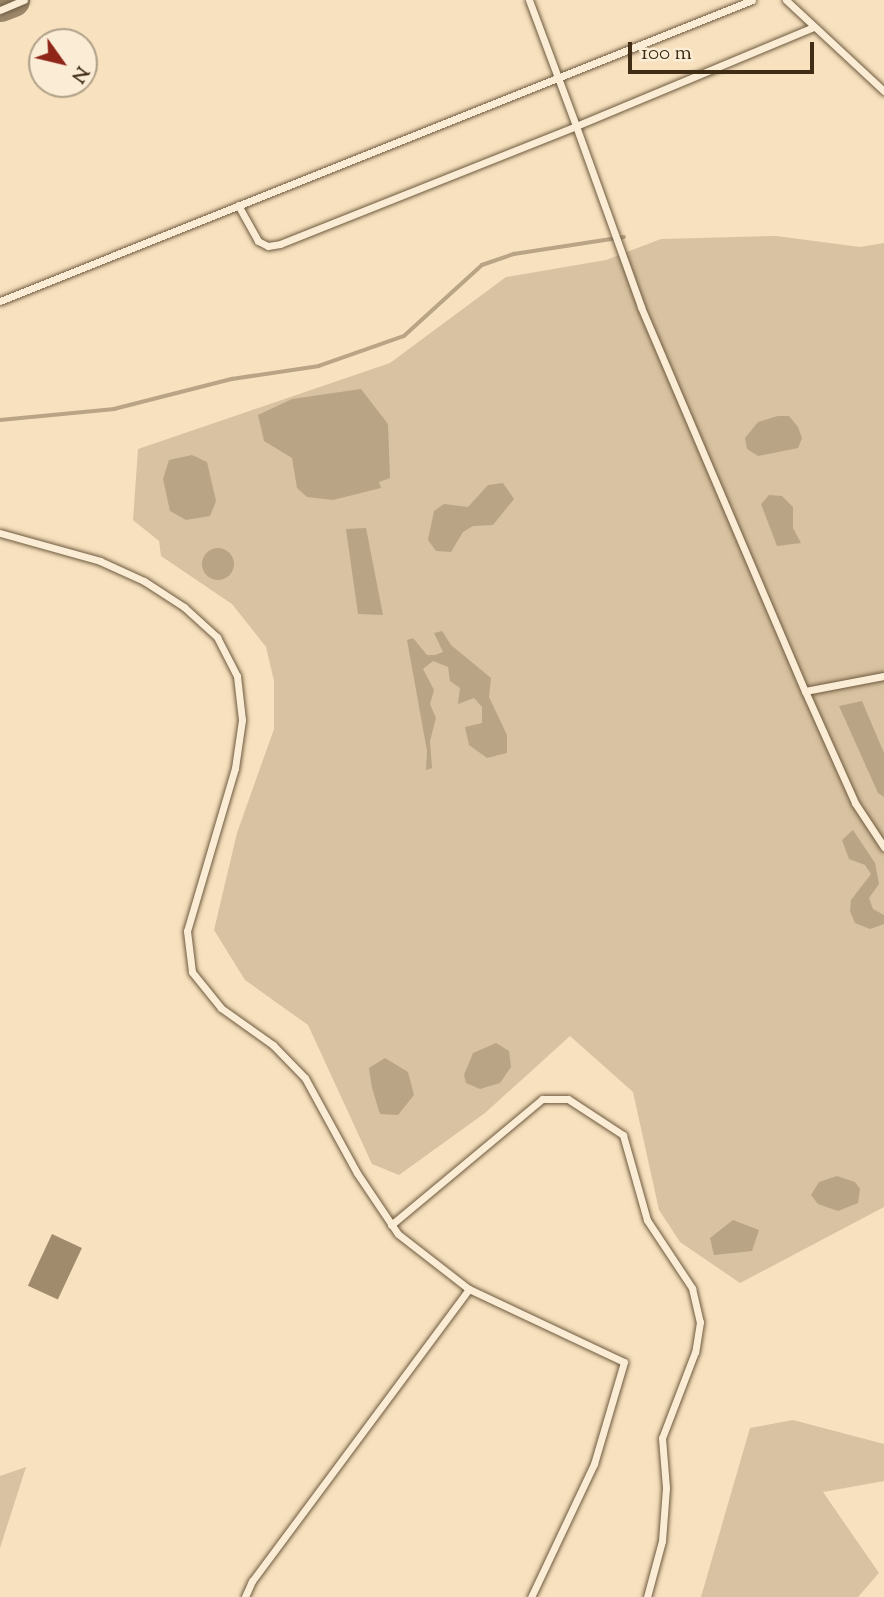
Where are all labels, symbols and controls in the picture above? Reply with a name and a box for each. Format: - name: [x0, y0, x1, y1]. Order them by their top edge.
- north arrow: [28, 28, 98, 98]
- scale bar: [632, 28, 818, 72]
- text: 100 m: [641, 39, 692, 69]
- text: N: [64, 60, 95, 88]

